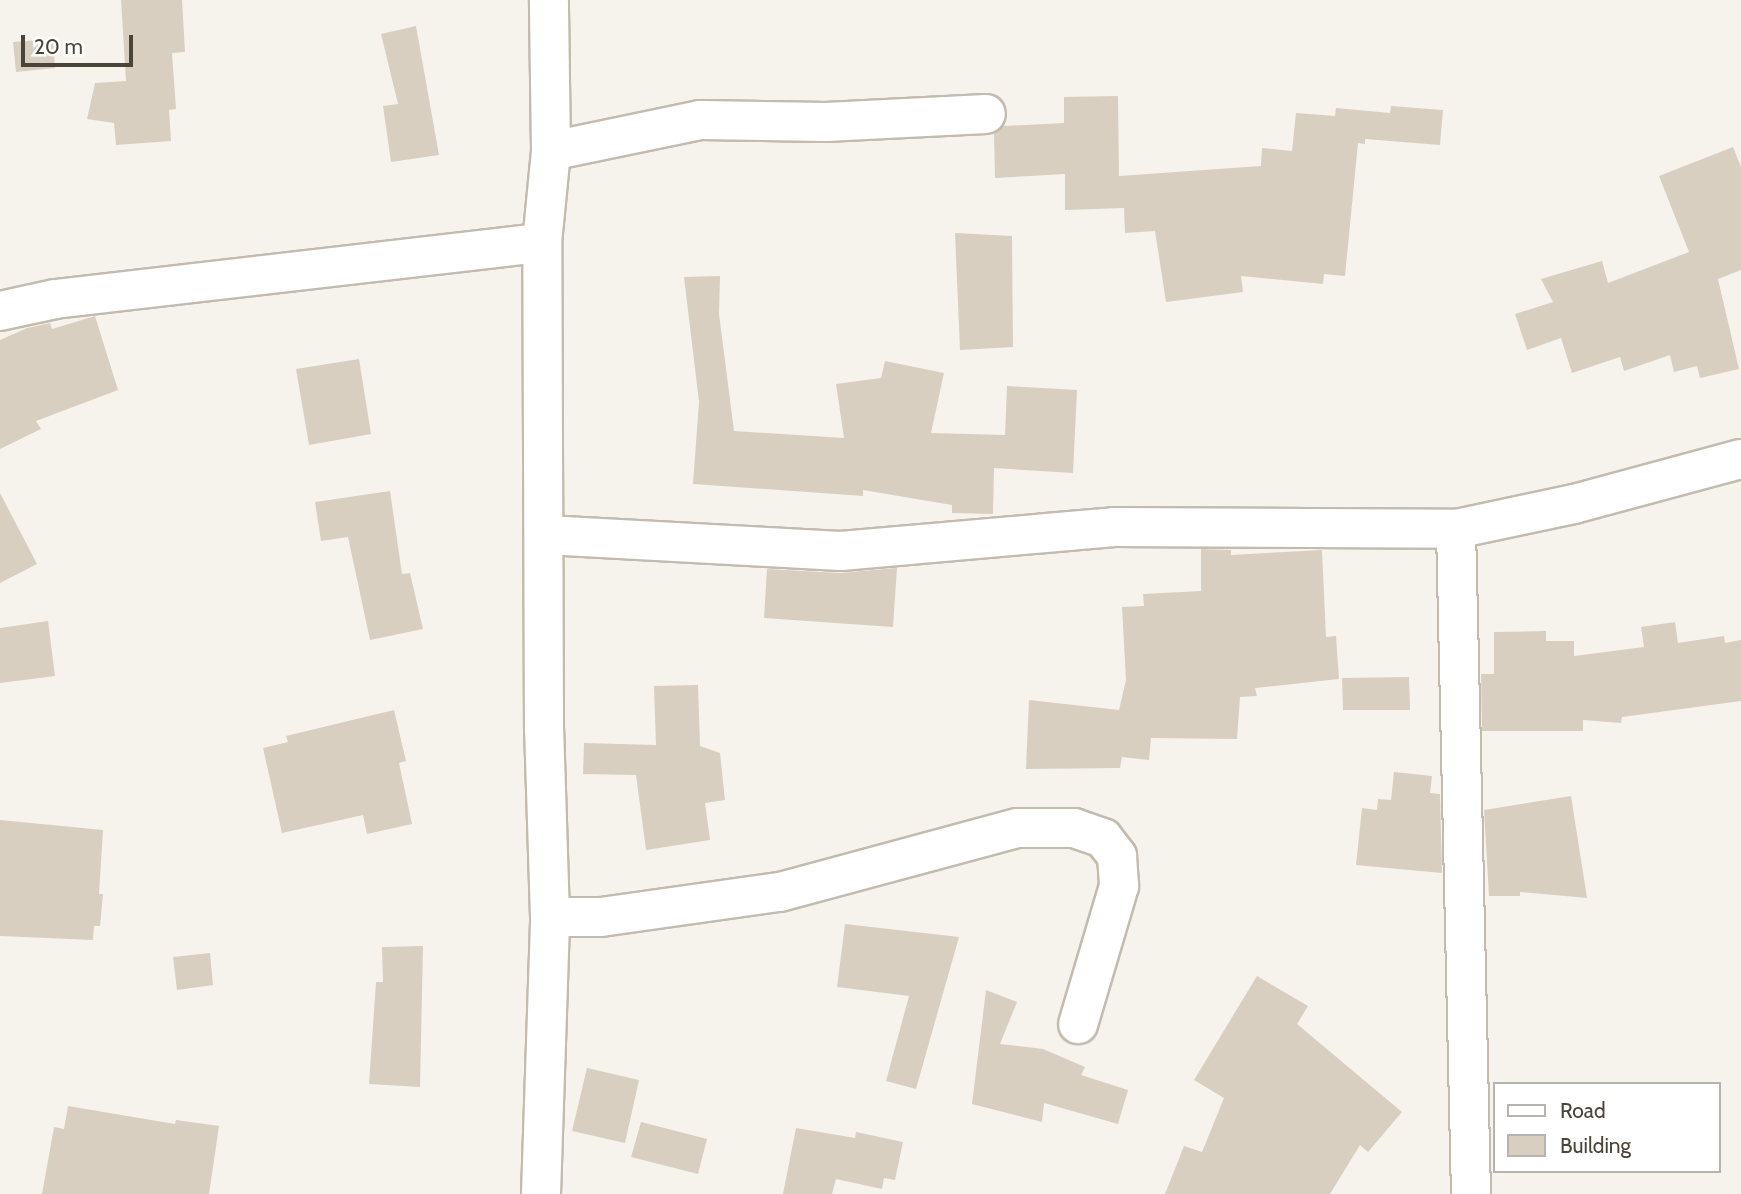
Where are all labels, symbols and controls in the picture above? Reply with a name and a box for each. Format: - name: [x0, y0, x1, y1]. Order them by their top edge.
- scale bar: [24, 21, 136, 65]
- text: 20 m: [34, 34, 83, 59]
- legend: [1492, 1082, 1720, 1173]
- text: Road: [1560, 1098, 1606, 1123]
- text: Building: [1560, 1133, 1631, 1158]

